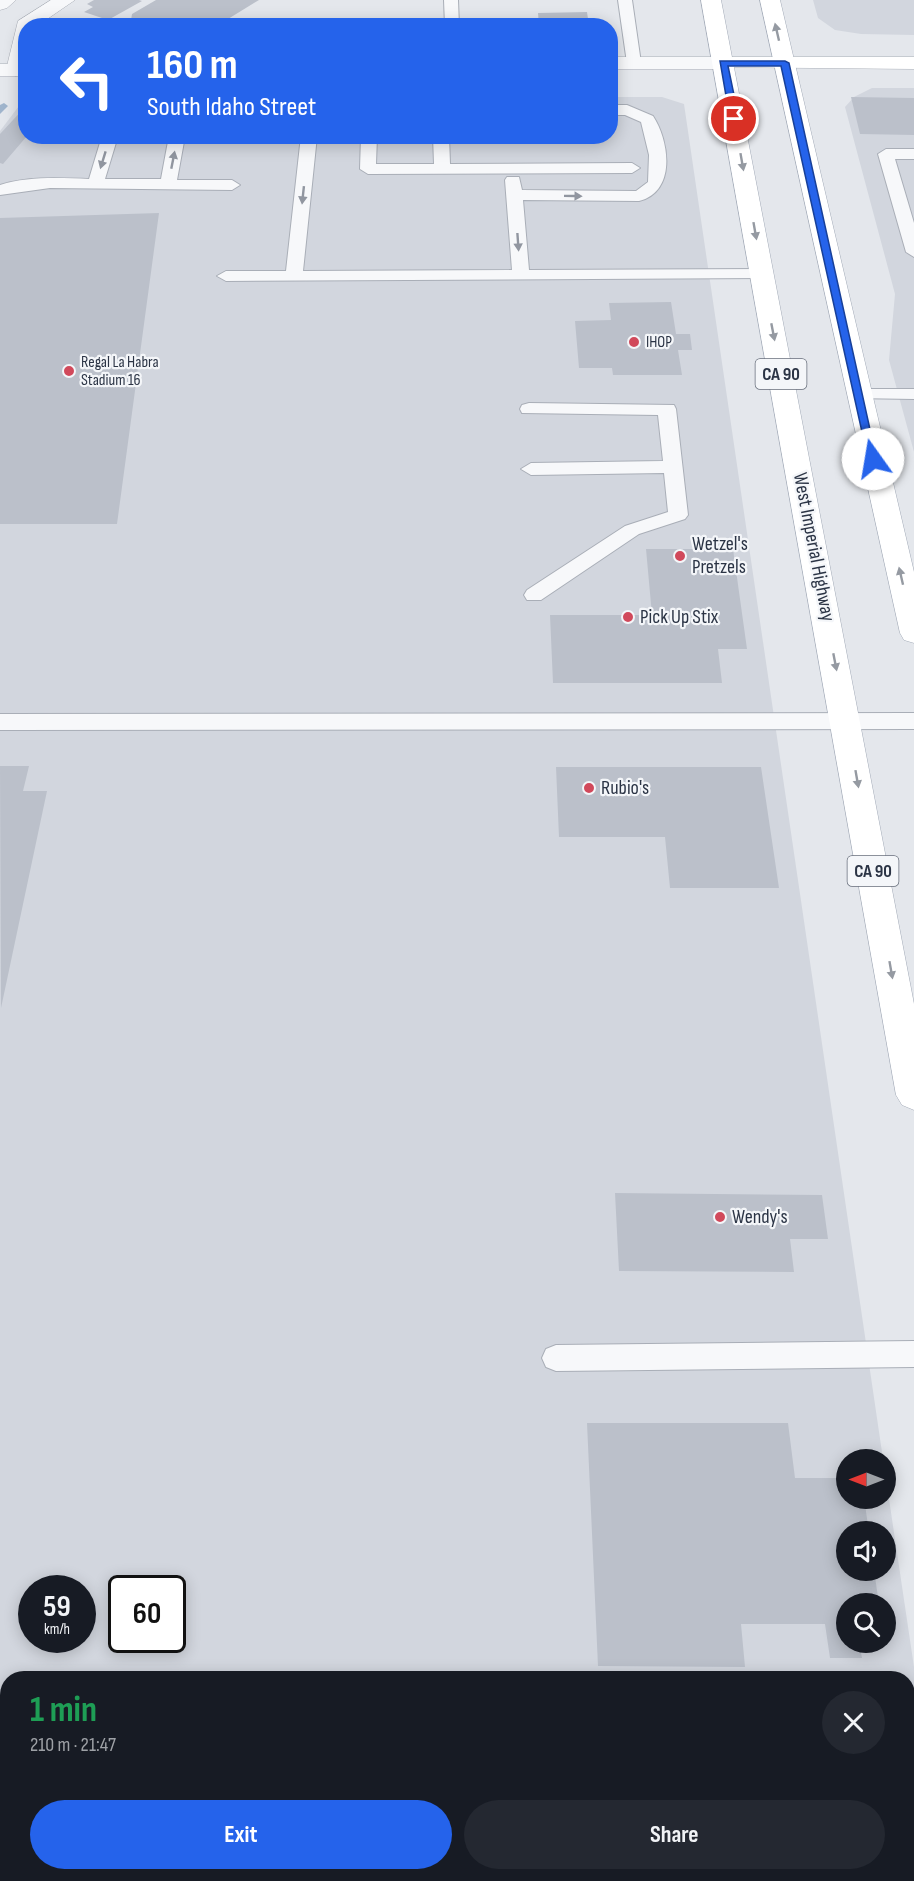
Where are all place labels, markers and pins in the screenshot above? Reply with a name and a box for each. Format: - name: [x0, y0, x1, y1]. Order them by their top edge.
- pin: [708, 93, 759, 144]
- place label: IHOP: [646, 333, 672, 352]
- marker: IHOP: [627, 335, 641, 349]
- place label: Regal La Habra Stadium 16: [81, 353, 159, 390]
- marker: Regal La Habra Stadium 16: [62, 364, 76, 378]
- place label: Wetzel's Pretzels: [692, 532, 748, 579]
- marker: Wetzel's Pretzels: [673, 549, 687, 563]
- place label: Pick Up Stix: [640, 605, 719, 629]
- marker: Pick Up Stix: [621, 610, 635, 624]
- place label: Rubio's: [601, 776, 649, 800]
- marker: Rubio's: [582, 781, 596, 795]
- place label: Wendy's: [732, 1205, 788, 1229]
- marker: Wendy's: [713, 1210, 727, 1224]

